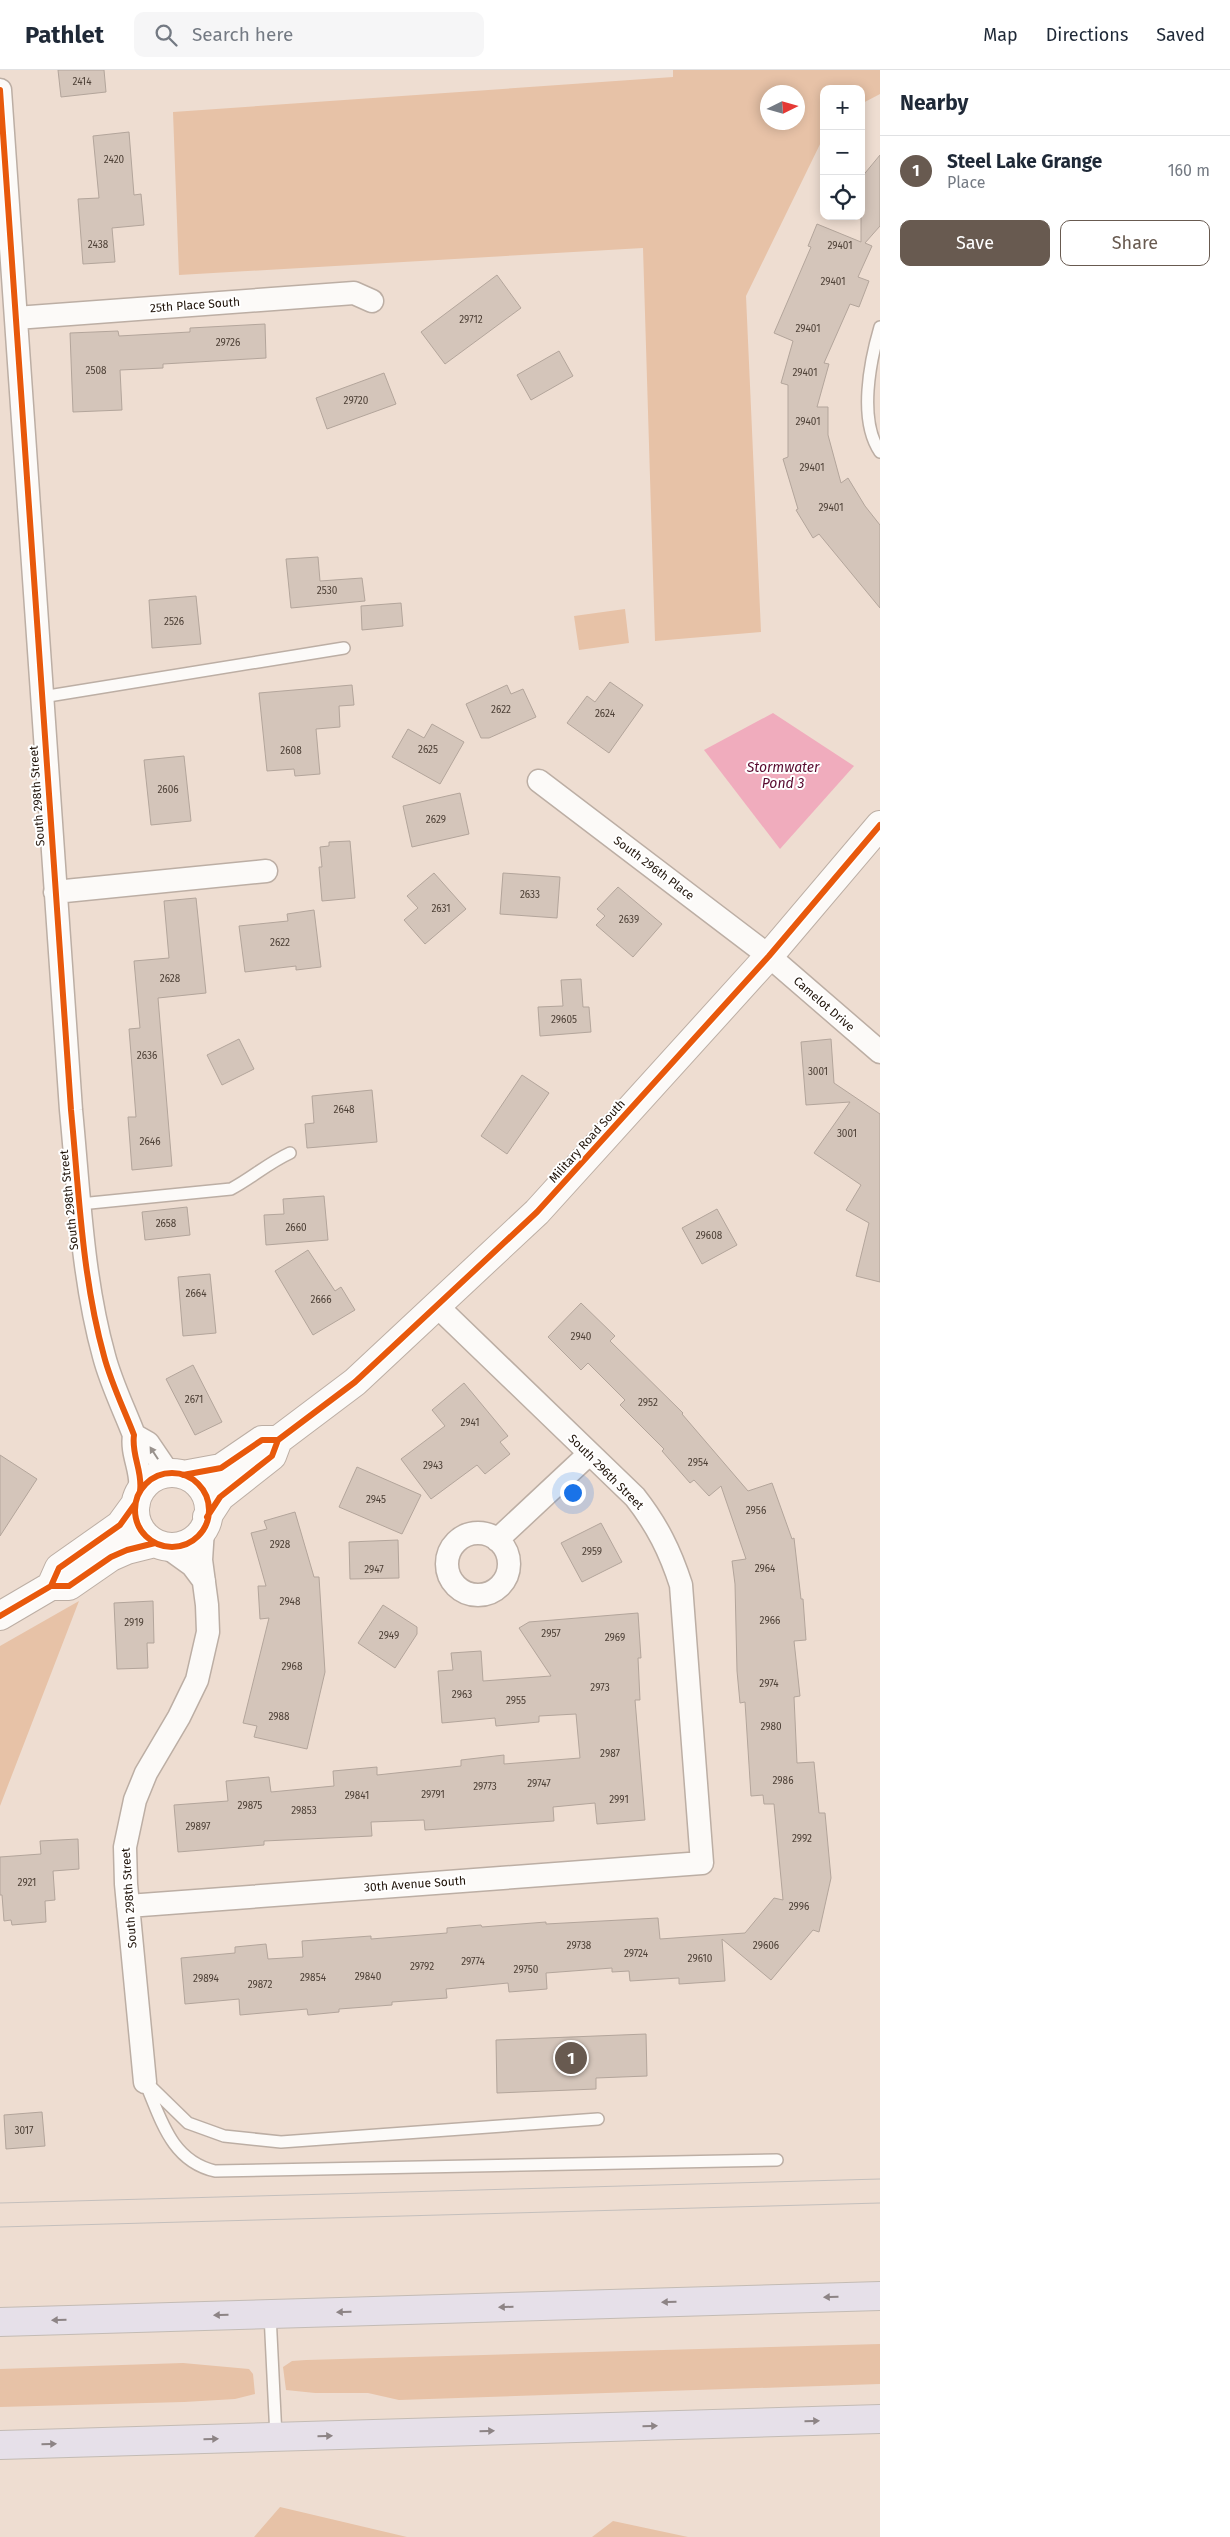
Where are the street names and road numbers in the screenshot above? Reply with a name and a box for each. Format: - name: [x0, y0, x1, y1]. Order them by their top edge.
- street label: 25th Place South: [149, 295, 241, 315]
- street label: South 298th Street: [26, 745, 48, 847]
- street label: South 296th Place: [611, 833, 697, 903]
- street label: Camelot Drive: [791, 974, 857, 1034]
- street label: Military Road South: [546, 1097, 628, 1185]
- street label: South 298th Street: [57, 1148, 81, 1251]
- street label: South 296th Street: [565, 1431, 647, 1513]
- street label: South 298th Street: [118, 1847, 140, 1949]
- street label: 30th Avenue South: [364, 1873, 466, 1895]

